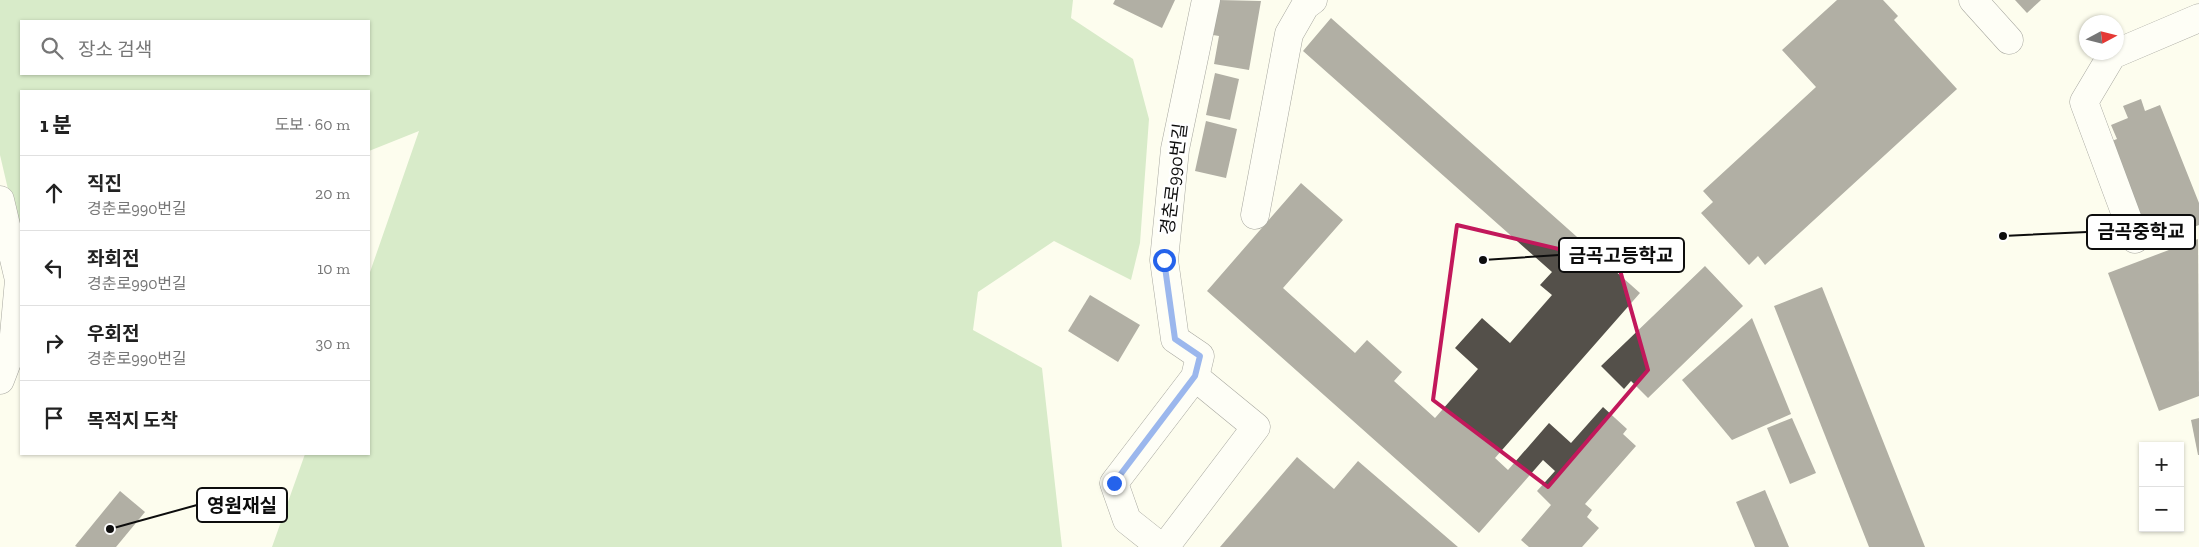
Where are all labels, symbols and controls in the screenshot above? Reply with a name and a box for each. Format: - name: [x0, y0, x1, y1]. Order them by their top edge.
- north arrow: [2079, 15, 2124, 60]
- search box: [20, 20, 370, 75]
- icon: search: [38, 34, 66, 62]
- text: 장소 검색: [78, 38, 152, 61]
- text: 1 분: [40, 112, 72, 137]
- text: 도보 · 60 m: [275, 115, 350, 134]
- street label: 경춘로990번길: [1156, 122, 1192, 236]
- text: 직진: [87, 172, 122, 195]
- icon: ahead: [40, 179, 68, 207]
- text: 20 m: [315, 184, 350, 203]
- text: 경춘로990번길: [87, 199, 187, 218]
- callout: 금곡중학교: [2087, 215, 2195, 249]
- text: 금곡중학교: [2097, 220, 2185, 243]
- callout: 금곡고등학교: [1559, 238, 1684, 272]
- text: 금곡고등학교: [1569, 244, 1673, 267]
- text: 좌회전: [87, 247, 139, 270]
- route start: [1153, 249, 1176, 272]
- icon: left: [40, 254, 68, 282]
- text: 10 m: [317, 259, 350, 278]
- text: 경춘로990번길: [87, 274, 187, 293]
- text: 우회전: [87, 322, 139, 345]
- icon: right: [40, 329, 68, 357]
- text: 30 m: [316, 334, 350, 353]
- text: 경춘로990번길: [87, 349, 187, 368]
- icon: arrive: [40, 404, 68, 432]
- text: 목적지 도착: [87, 409, 178, 432]
- map controls: [2139, 442, 2184, 532]
- button: +: [2139, 442, 2184, 487]
- route end: [1103, 472, 1126, 495]
- button: −: [2139, 487, 2184, 532]
- callout: 영원재실: [197, 488, 287, 522]
- text: 영원재실: [207, 494, 277, 517]

